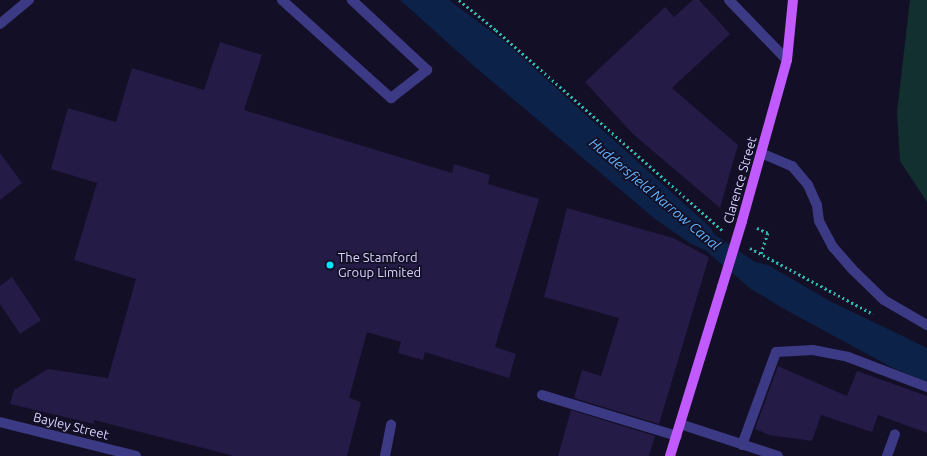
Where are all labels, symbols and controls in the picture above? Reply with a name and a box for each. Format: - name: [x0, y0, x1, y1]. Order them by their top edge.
- water label: Huddersfield Narrow Canal: [586, 134, 724, 254]
- street label: Clarence Street: [720, 135, 760, 225]
- place label: The Stamford Group Limited: [338, 250, 421, 281]
- marker: The Stamford Group Limited: [325, 260, 335, 270]
- street label: Bayley Street: [32, 409, 110, 443]

